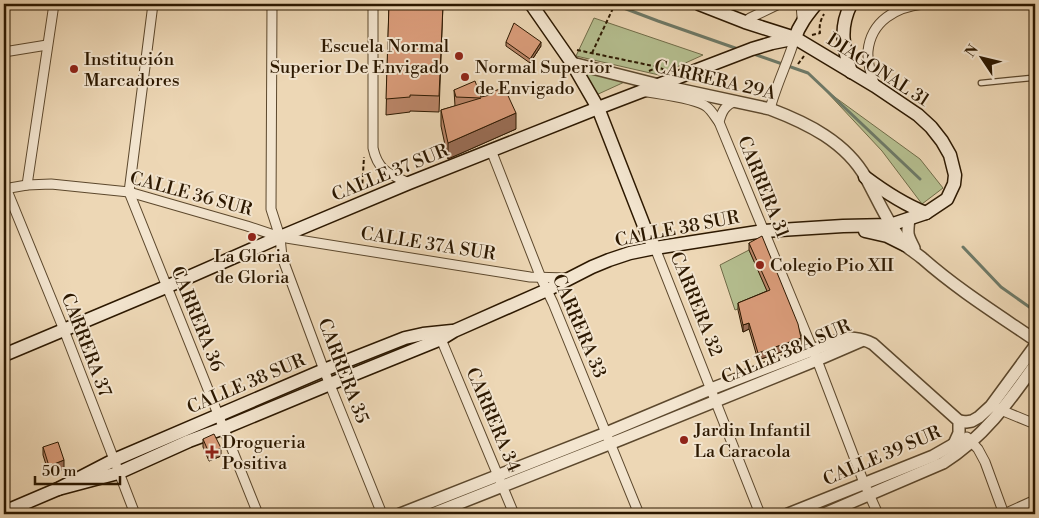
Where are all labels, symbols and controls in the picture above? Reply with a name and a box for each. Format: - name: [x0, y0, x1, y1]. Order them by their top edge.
- street label: DIAGONAL 31: [822, 28, 934, 112]
- north arrow: [956, 32, 1006, 82]
- place label: Escuela Normal Superior De Envigado: [270, 35, 450, 79]
- text: N: [962, 41, 983, 61]
- place label: Institución Marcadores: [84, 48, 180, 92]
- marker: Escuela Normal Superior De Envigado: [453, 50, 465, 62]
- street label: CARRERA 29A: [652, 55, 779, 105]
- place label: Normal Superior de Envigado: [475, 56, 613, 100]
- marker: Institución Marcadores: [68, 63, 80, 75]
- marker: Normal Superior de Envigado: [459, 71, 471, 83]
- street label: CARRERA 31: [732, 133, 794, 242]
- street label: CALLE 37 SUR: [328, 139, 452, 207]
- street label: CALLE 36 SUR: [127, 167, 255, 222]
- street label: CALLE 38 SUR: [613, 206, 742, 252]
- street label: CALLE 37A SUR: [359, 222, 497, 266]
- marker: La Gloria de Gloria: [246, 231, 258, 243]
- place label: La Gloria de Gloria: [214, 245, 291, 289]
- street label: CARRERA 32: [665, 248, 727, 360]
- place label: Colegio Pio XII: [770, 254, 894, 277]
- marker: Colegio Pio XII: [754, 259, 766, 271]
- street label: CARRERA 36: [165, 263, 229, 375]
- street label: CARRERA 33: [547, 271, 611, 381]
- street label: CARRERA 37: [56, 290, 116, 400]
- street label: CALLE 38A SUR: [718, 314, 855, 390]
- street label: CARRERA 35: [312, 315, 374, 427]
- street label: CALLE 38 SUR: [184, 349, 309, 419]
- street label: CARRERA 34: [461, 364, 526, 476]
- place label: Jardin Infantil La Caracola: [693, 419, 811, 463]
- street label: CALLE 39 SUR: [820, 421, 945, 491]
- place label: Drogueria Positiva: [222, 431, 306, 475]
- marker: Jardin Infantil La Caracola: [678, 434, 690, 446]
- marker: Drogueria Positiva: [206, 446, 218, 458]
- scale bar: [35, 453, 120, 485]
- text: 50 m: [42, 462, 76, 481]

